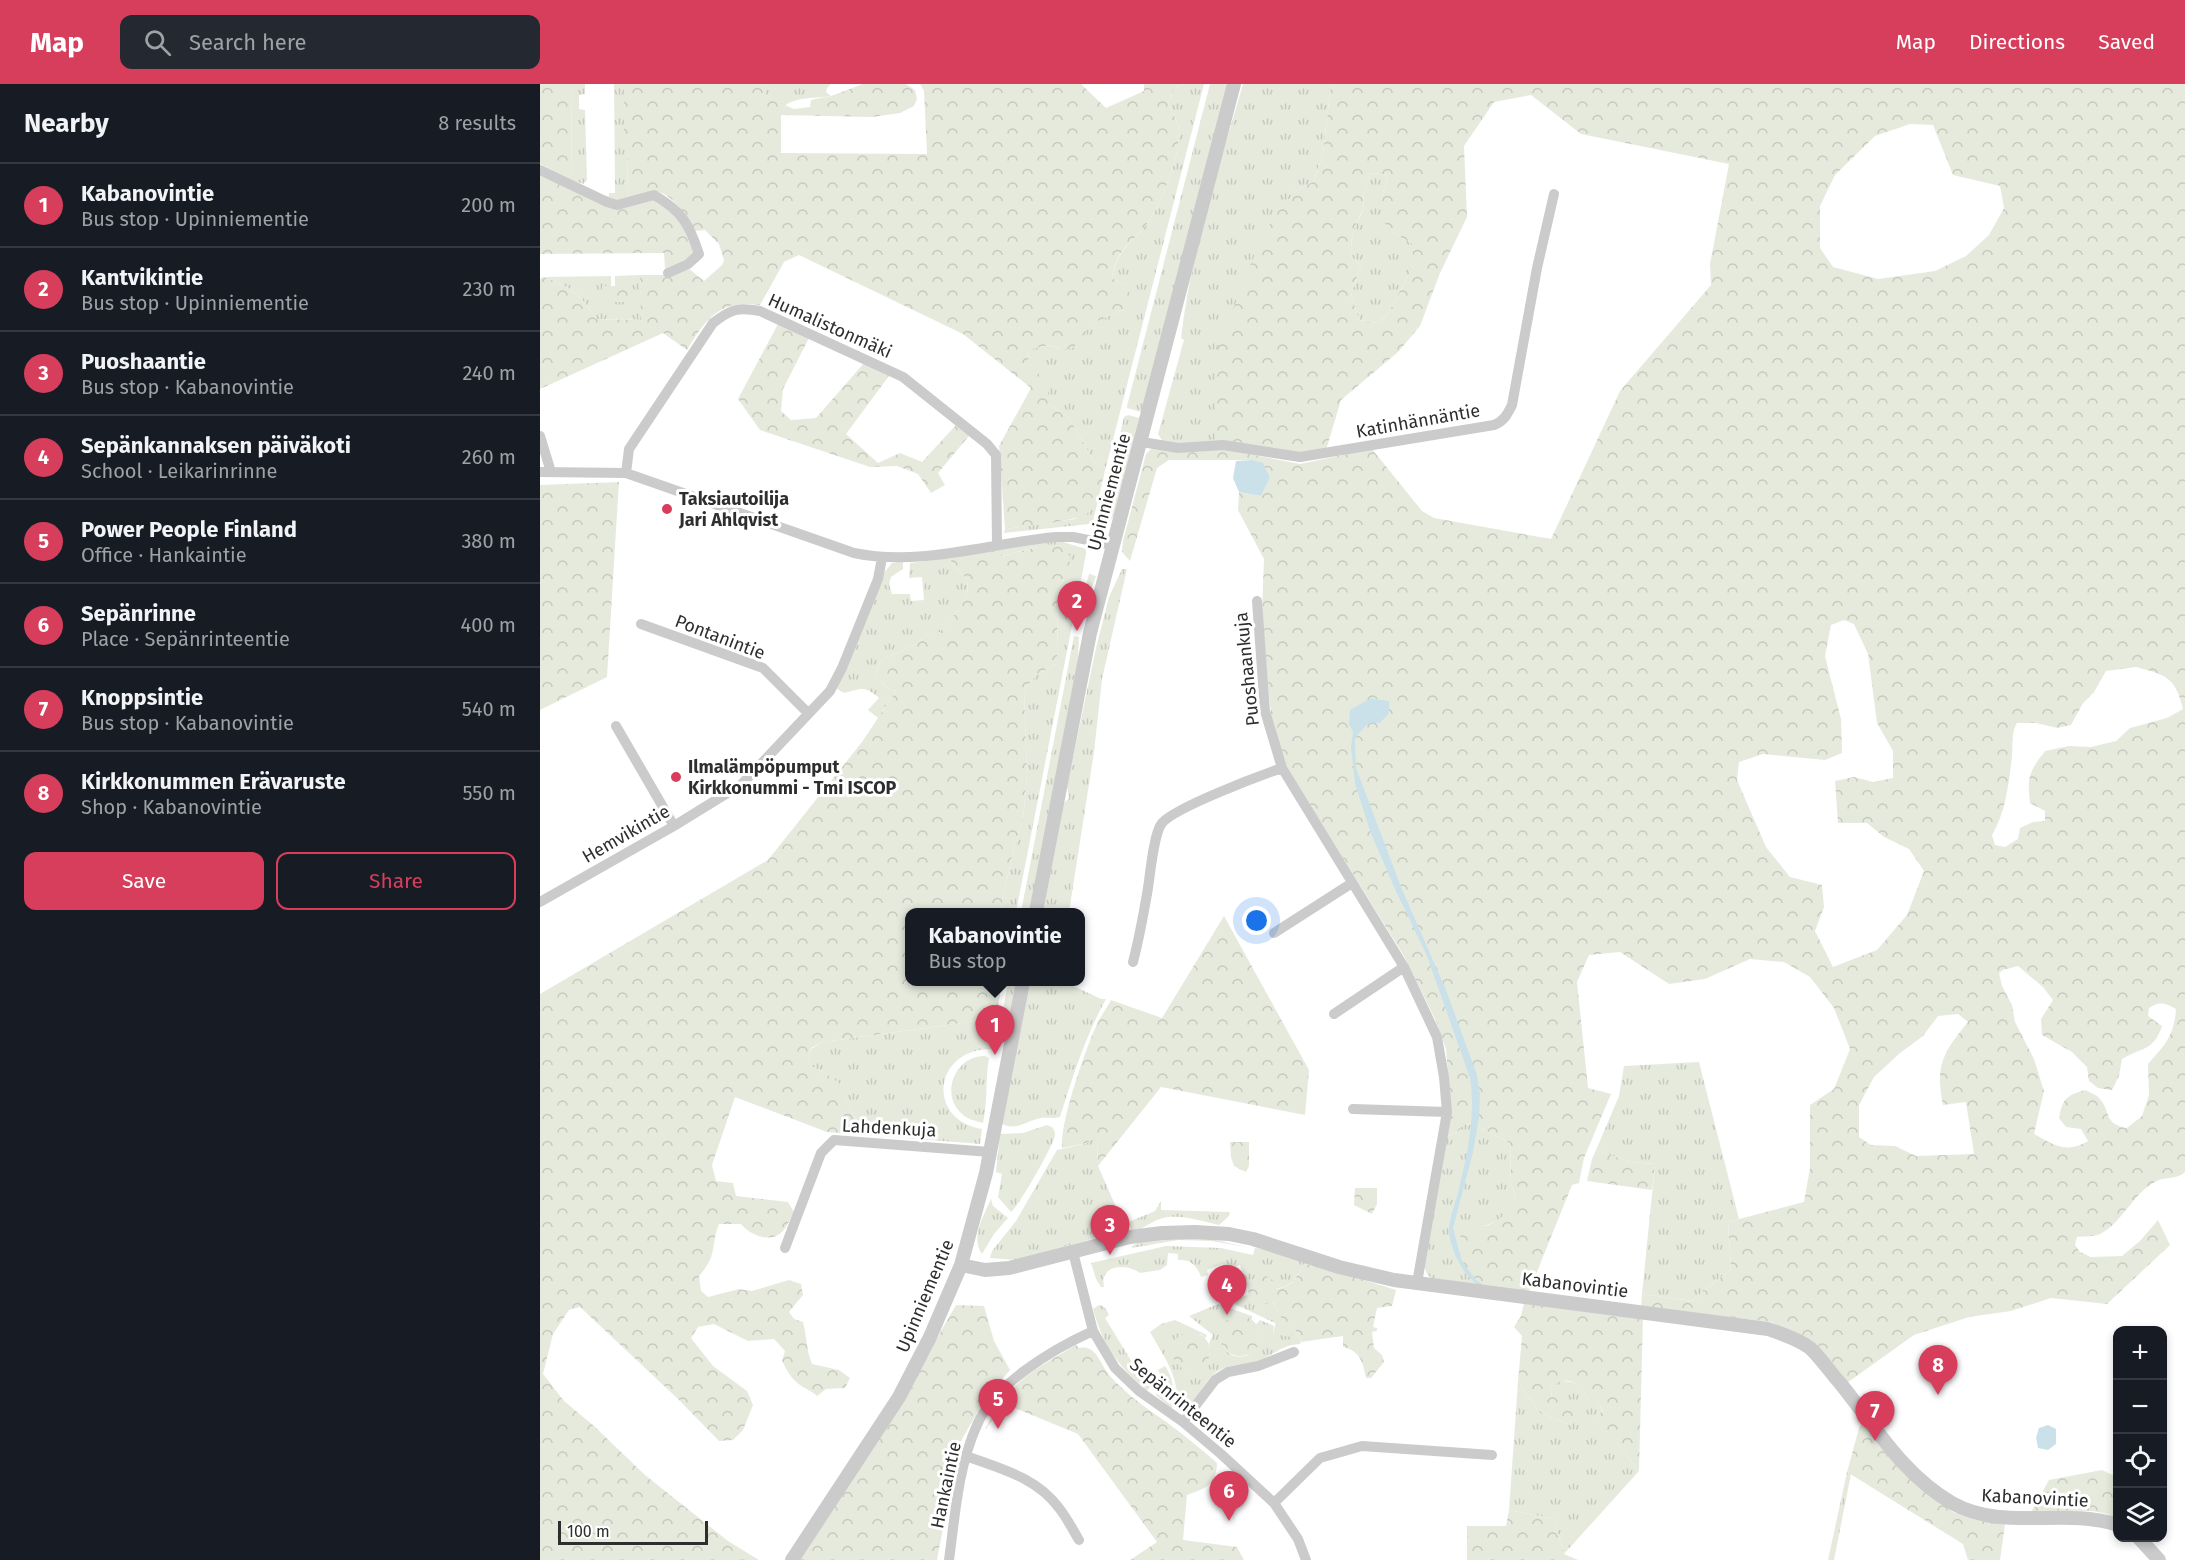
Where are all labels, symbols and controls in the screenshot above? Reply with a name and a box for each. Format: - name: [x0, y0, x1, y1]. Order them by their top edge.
- search box: [120, 15, 540, 69]
- text: Map: [30, 26, 84, 59]
- icon: search: [141, 26, 174, 59]
- text: Search here: [189, 29, 307, 56]
- text: Map: [1896, 29, 1936, 55]
- text: Directions: [1969, 29, 2065, 55]
- text: Saved: [2098, 29, 2155, 55]
- text: Nearby: [24, 108, 109, 139]
- text: 8 results: [438, 111, 516, 135]
- text: Kabanovintie: [81, 180, 214, 207]
- text: 1: [39, 193, 48, 217]
- text: 200 m: [461, 193, 516, 217]
- text: Bus stop · Upinniementie: [81, 207, 309, 231]
- text: Kantvikintie: [81, 264, 203, 291]
- text: 2: [38, 277, 49, 301]
- text: 230 m: [463, 277, 516, 301]
- street label: Humalistonmäki: [765, 289, 895, 363]
- text: Bus stop · Upinniementie: [81, 291, 309, 315]
- text: Puoshaantie: [81, 348, 206, 375]
- text: 3: [38, 361, 49, 385]
- text: 240 m: [462, 361, 516, 385]
- text: Bus stop · Kabanovintie: [81, 375, 294, 399]
- street label: Katinhännäntie: [1354, 399, 1482, 443]
- street label: Upinniementie: [1083, 431, 1135, 553]
- text: Sepänkannaksen päiväkoti: [81, 432, 351, 459]
- text: 4: [38, 445, 49, 469]
- text: 260 m: [462, 445, 516, 469]
- text: School · Leikarinrinne: [81, 459, 277, 483]
- place label: Taksiautoilija Jari Ahlqvist: [678, 488, 789, 531]
- marker: Taksiautoilija Jari Ahlqvist: [660, 502, 674, 516]
- text: Power People Finland: [81, 516, 297, 543]
- text: 5: [38, 529, 49, 553]
- text: 380 m: [461, 529, 516, 553]
- text: Office · Hankaintie: [81, 543, 247, 567]
- pin: 2: [1058, 582, 1096, 631]
- text: Sepänrinne: [81, 600, 196, 627]
- street label: Pontanintie: [672, 610, 768, 664]
- street label: Puoshaankuja: [1230, 611, 1264, 727]
- text: 6: [38, 613, 49, 637]
- text: 400 m: [461, 613, 516, 637]
- text: Place · Sepänrinteentie: [81, 627, 290, 651]
- text: Knoppsintie: [81, 684, 203, 711]
- text: 7: [39, 697, 48, 721]
- text: 540 m: [462, 697, 516, 721]
- text: Bus stop · Kabanovintie: [81, 711, 294, 735]
- place label: Ilmalämpöpumput Kirkkonummi - Tmi ISCOP: [688, 756, 897, 799]
- text: Kirkkonummen Erävaruste: [81, 768, 346, 795]
- marker: Ilmalämpöpumput Kirkkonummi - Tmi ISCOP: [669, 770, 683, 784]
- text: 8: [38, 781, 49, 805]
- text: 550 m: [462, 781, 516, 805]
- text: Shop · Kabanovintie: [81, 795, 262, 819]
- street label: Hemvikintie: [578, 800, 674, 868]
- button: Save: [24, 852, 264, 910]
- button: Share: [276, 852, 516, 910]
- your location: [1242, 906, 1271, 935]
- popup: [905, 908, 1085, 986]
- text: Kabanovintie: [928, 922, 1062, 949]
- text: Bus stop: [928, 949, 1007, 973]
- pin: 1: [976, 1006, 1014, 1055]
- street label: Lahdenkuja: [841, 1115, 937, 1141]
- pin: 3: [1090, 1206, 1130, 1255]
- street label: Upinniementie: [891, 1236, 959, 1356]
- pin: 4: [1208, 1266, 1246, 1315]
- street label: Kabanovintie: [1520, 1268, 1630, 1302]
- map controls: [2113, 1326, 2167, 1542]
- button: +: [2113, 1326, 2167, 1380]
- pin: 8: [1918, 1346, 1958, 1395]
- street label: Sepänrinteentie: [1125, 1353, 1241, 1453]
- pin: 5: [978, 1380, 1018, 1429]
- button: −: [2113, 1380, 2167, 1434]
- pin: 7: [1856, 1392, 1894, 1441]
- button: locate: [2113, 1434, 2167, 1488]
- street label: Hankaintie: [926, 1440, 966, 1530]
- pin: 6: [1210, 1472, 1248, 1521]
- street label: Kabanovintie: [1981, 1484, 2089, 1512]
- button: layers: [2113, 1488, 2167, 1542]
- scale bar: [558, 1518, 708, 1546]
- text: 100 m: [567, 1522, 610, 1541]

